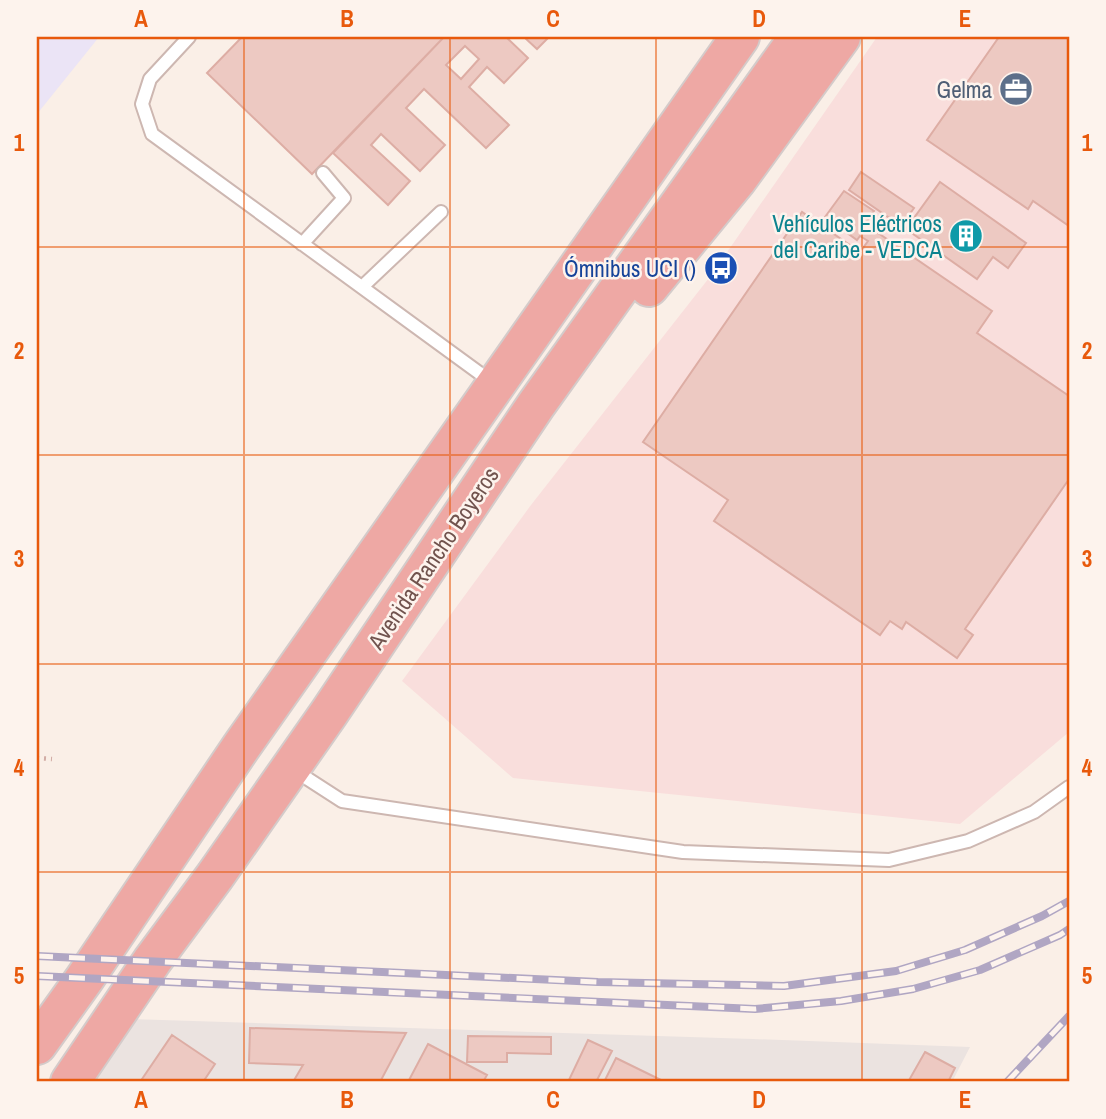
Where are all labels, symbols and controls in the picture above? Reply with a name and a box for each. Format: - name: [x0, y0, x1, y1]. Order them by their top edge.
- text: A: [134, 3, 148, 34]
- text: B: [340, 3, 354, 34]
- text: C: [546, 3, 560, 34]
- text: D: [752, 3, 766, 34]
- text: E: [959, 3, 971, 34]
- office icon: Gelma: [997, 70, 1035, 108]
- place label: Gelma: [936, 74, 993, 105]
- text: 1: [14, 127, 25, 158]
- text: 1: [1082, 127, 1093, 158]
- place label: Vehículos Eléctricos del Caribe - VEDCA: [772, 208, 942, 265]
- building icon: Vehículos Eléctricos del Caribe - VEDCA: [947, 217, 985, 255]
- bus stop icon: Ómnibus UCI (): [702, 249, 740, 287]
- place label: Ómnibus UCI (): [564, 253, 696, 284]
- text: 2: [14, 335, 24, 366]
- text: 2: [1082, 335, 1092, 366]
- street label: Avenida Rancho Boyeros: [360, 461, 506, 656]
- text: 3: [14, 543, 24, 574]
- text: 3: [1082, 543, 1092, 574]
- text: 4: [14, 752, 25, 783]
- text: 4: [1082, 752, 1093, 783]
- text: 5: [14, 960, 24, 991]
- text: 5: [1082, 960, 1092, 991]
- text: A: [134, 1084, 148, 1115]
- text: B: [340, 1084, 354, 1115]
- text: C: [546, 1084, 560, 1115]
- text: D: [752, 1084, 766, 1115]
- text: E: [959, 1084, 971, 1115]

